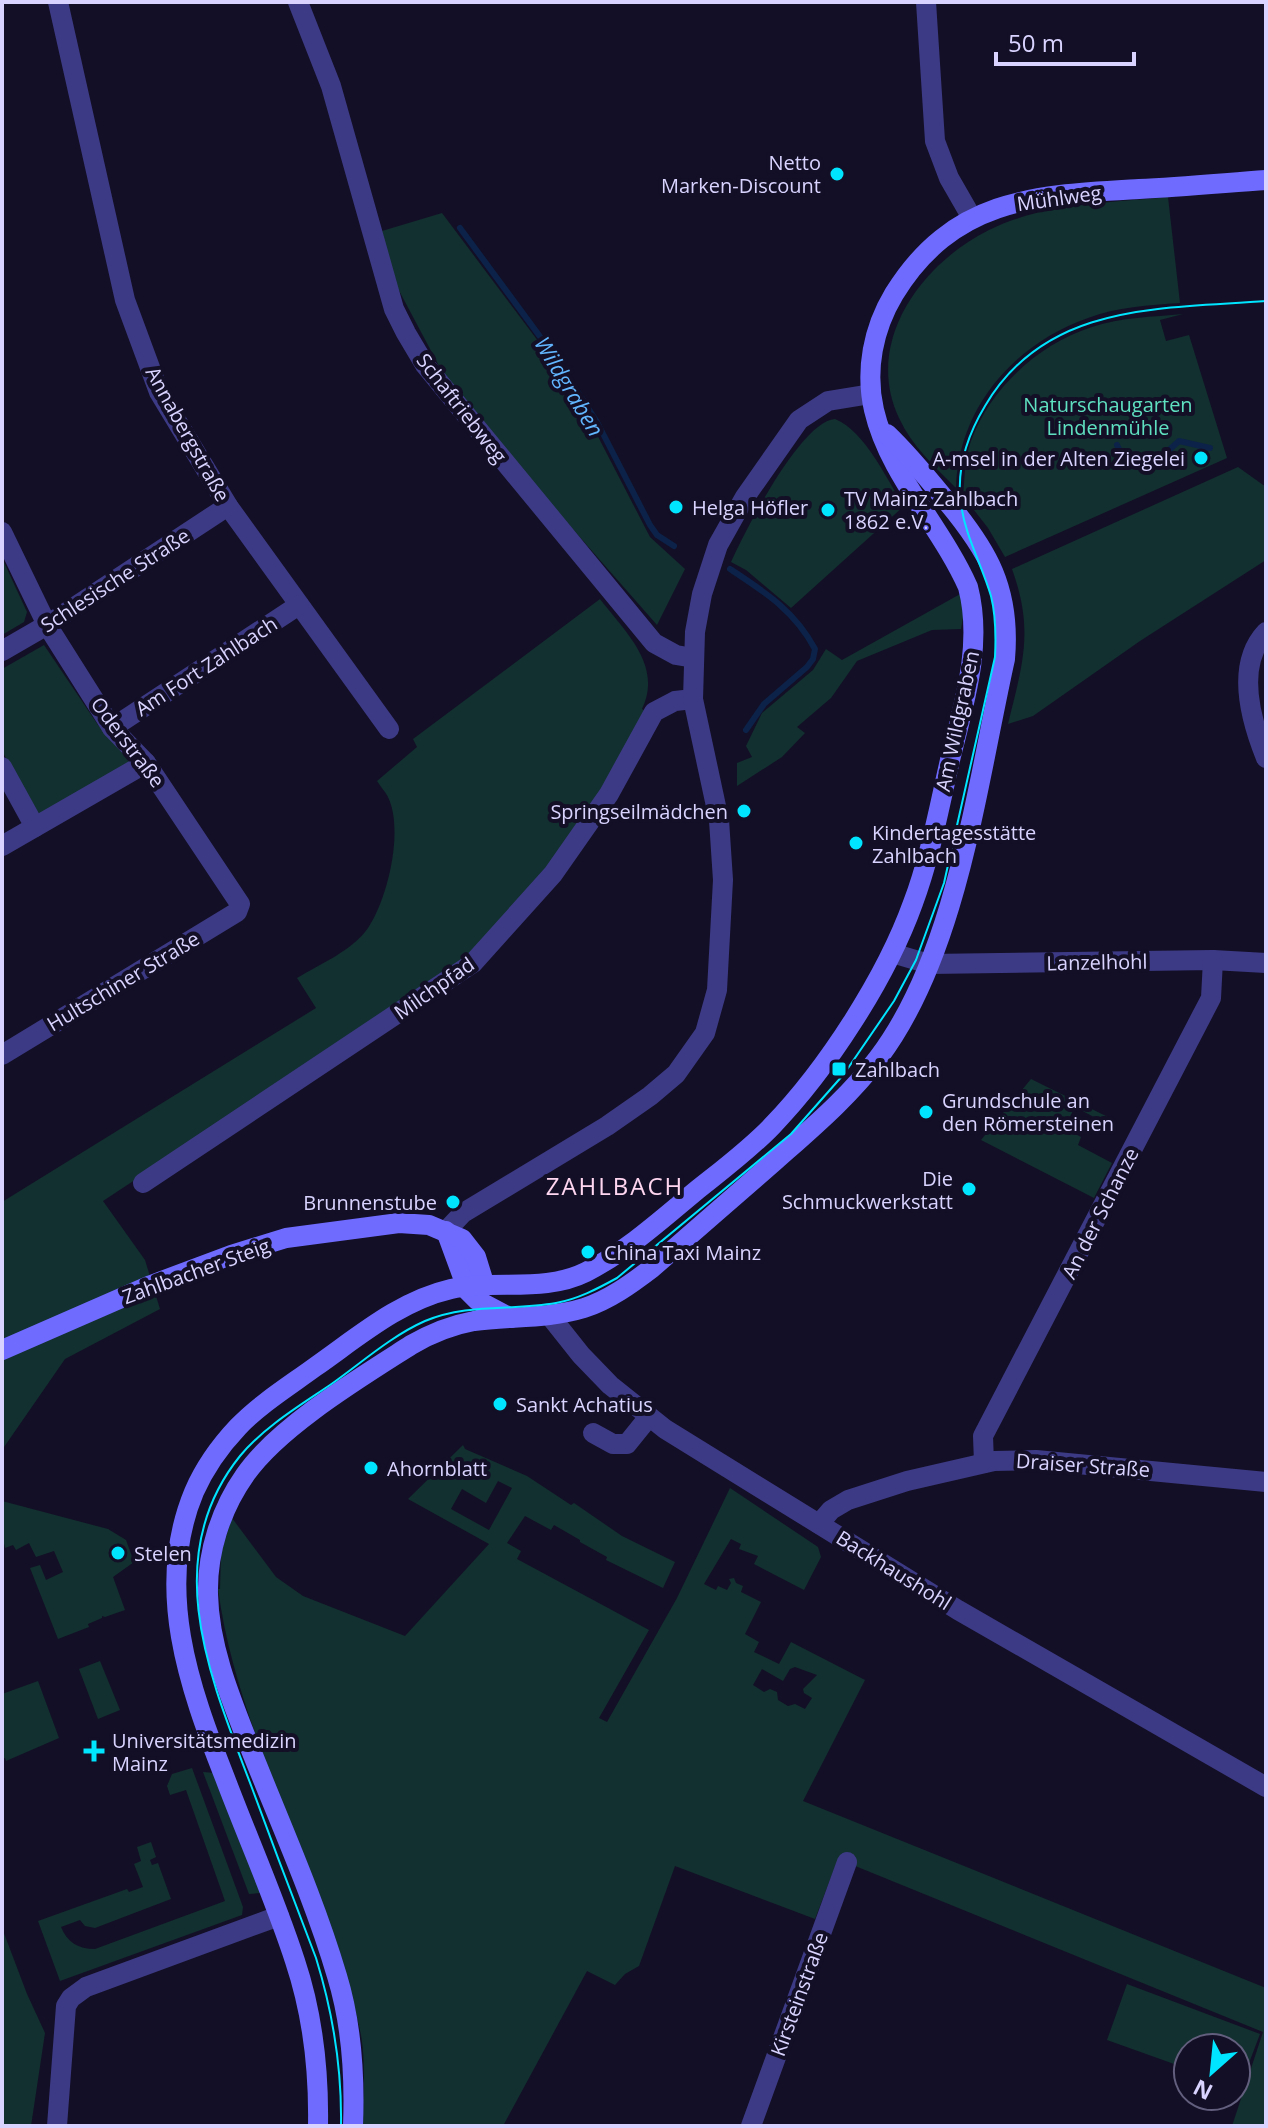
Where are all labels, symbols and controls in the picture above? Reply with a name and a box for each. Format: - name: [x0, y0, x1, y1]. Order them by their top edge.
- scale bar: [996, 16, 1134, 66]
- text: 50 m: [1008, 26, 1064, 59]
- place label: Netto Marken-Discount: [661, 149, 821, 199]
- marker: Netto Marken-Discount: [828, 165, 846, 183]
- street label: Mühlweg: [1015, 179, 1103, 217]
- water label: Wildgraben: [528, 331, 612, 441]
- street label: Schaftriebweg: [411, 348, 513, 468]
- street label: Annabergstraße: [140, 362, 236, 506]
- park label: Naturschaugarten Lindenmühle: [1023, 391, 1193, 441]
- place label: A-msel in der Alten Ziegelei: [932, 445, 1185, 472]
- marker: A-msel in der Alten Ziegelei: [1192, 449, 1210, 467]
- place label: TV Mainz Zahlbach 1862 e.V.: [844, 485, 1018, 535]
- place label: Helga Höfler: [692, 494, 808, 521]
- marker: Helga Höfler: [667, 498, 685, 516]
- marker: TV Mainz Zahlbach 1862 e.V.: [819, 501, 837, 519]
- street label: Schlesische Straße: [35, 522, 195, 638]
- street label: Am Fort Zahlbach: [130, 610, 282, 722]
- street label: Am Wildgraben: [929, 648, 985, 794]
- street label: Oderstraße: [85, 691, 171, 793]
- place label: Springseilmädchen: [550, 798, 728, 825]
- marker: Springseilmädchen: [735, 802, 753, 820]
- place label: Kindertagesstätte Zahlbach: [872, 819, 1036, 869]
- marker: Kindertagesstätte Zahlbach: [847, 834, 865, 852]
- street label: Hultschiner Straße: [42, 925, 204, 1037]
- street label: Lanzelhohl: [1046, 948, 1148, 976]
- street label: Milchpfad: [388, 950, 480, 1026]
- place label: Zahlbach: [855, 1056, 940, 1083]
- marker: Zahlbach: [830, 1060, 848, 1078]
- place label: Grundschule an den Römersteinen: [942, 1087, 1114, 1137]
- marker: Grundschule an den Römersteinen: [917, 1103, 935, 1121]
- street label: An der Schanze: [1055, 1143, 1145, 1283]
- place label: Die Schmuckwerkstatt: [782, 1165, 953, 1215]
- district label: ZAHLBACH: [546, 1169, 684, 1202]
- marker: Die Schmuckwerkstatt: [960, 1180, 978, 1198]
- place label: Brunnenstube: [303, 1189, 437, 1216]
- marker: Brunnenstube: [444, 1193, 462, 1211]
- street label: Zahlbacher Steig: [119, 1232, 274, 1310]
- place label: China Taxi Mainz: [604, 1239, 761, 1266]
- marker: China Taxi Mainz: [579, 1243, 597, 1261]
- place label: Sankt Achatius: [516, 1391, 653, 1418]
- marker: Sankt Achatius: [491, 1395, 509, 1413]
- street label: Draiser Straße: [1015, 1447, 1151, 1483]
- place label: Ahornblatt: [387, 1455, 487, 1482]
- marker: Ahornblatt: [362, 1459, 380, 1477]
- street label: Backhaushohl: [831, 1524, 957, 1616]
- place label: Stelen: [134, 1540, 192, 1567]
- marker: Stelen: [109, 1544, 127, 1562]
- place label: Universitätsmedizin Mainz: [112, 1727, 297, 1777]
- marker: Universitätsmedizin Mainz: [83, 1740, 105, 1762]
- street label: Kirsteinstraße: [764, 1928, 834, 2060]
- north arrow: [1172, 2032, 1252, 2112]
- text: N: [1188, 2073, 1217, 2108]

